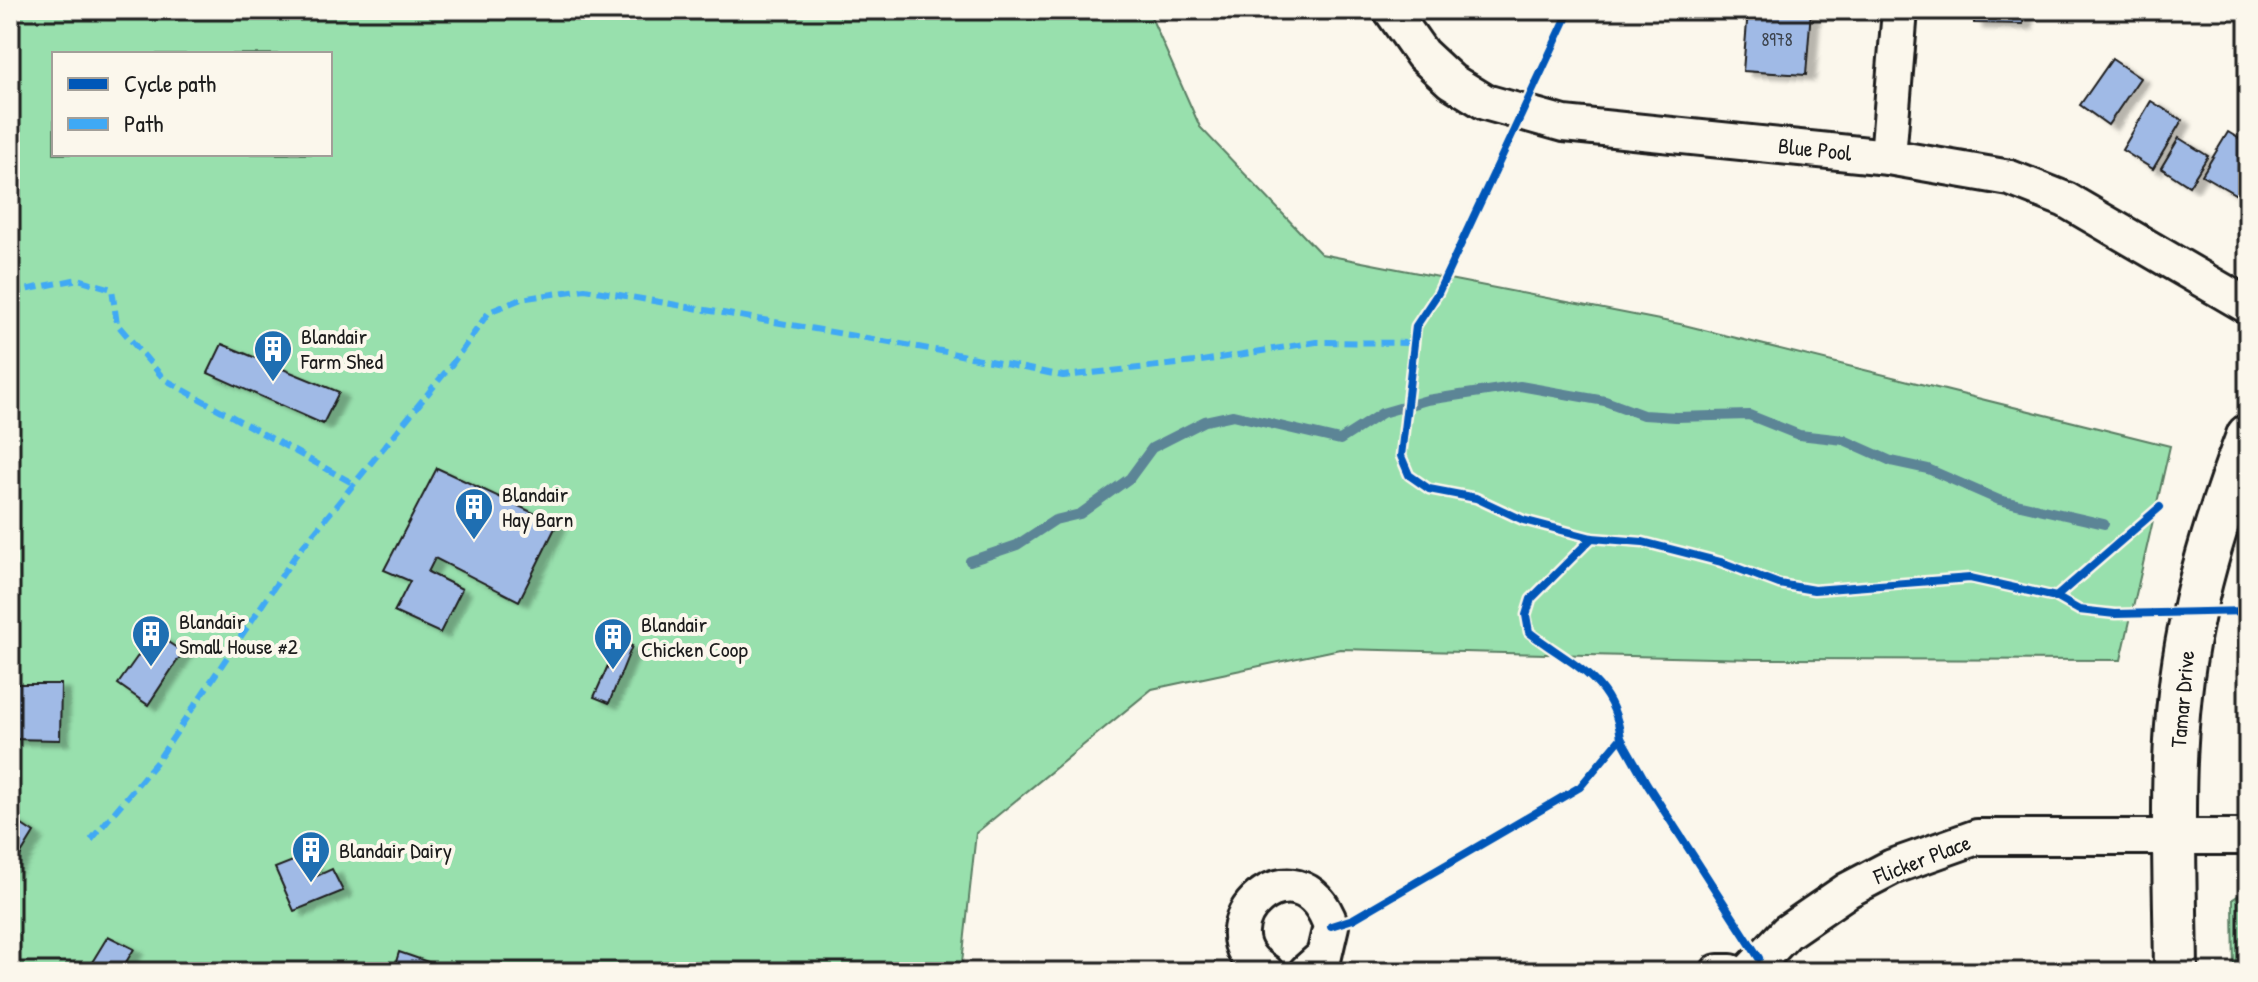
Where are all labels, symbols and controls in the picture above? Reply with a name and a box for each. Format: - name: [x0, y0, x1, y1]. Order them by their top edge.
- house number: 8978: [1761, 27, 1793, 52]
- legend: [52, 52, 332, 156]
- text: Cycle path: [124, 67, 216, 99]
- text: Path: [124, 107, 163, 139]
- street label: Blue Pool: [1777, 130, 1853, 168]
- place label: Blandair Farm Shed: [300, 321, 383, 376]
- building icon: Blandair Farm Shed: [252, 328, 294, 383]
- place label: Blandair Hay Barn: [502, 479, 573, 534]
- building icon: Blandair Hay Barn: [453, 486, 495, 541]
- place label: Blandair Small House #2: [179, 606, 299, 661]
- place label: Blandair Chicken Coop: [641, 609, 748, 664]
- building icon: Blandair Small House #2: [130, 613, 172, 668]
- building icon: Blandair Chicken Coop: [592, 616, 634, 671]
- street label: Tamar Drive: [2163, 649, 2201, 749]
- street label: Flicker Place: [1868, 827, 1975, 892]
- building icon: Blandair Dairy: [290, 829, 332, 884]
- place label: Blandair Dairy: [339, 835, 452, 865]

